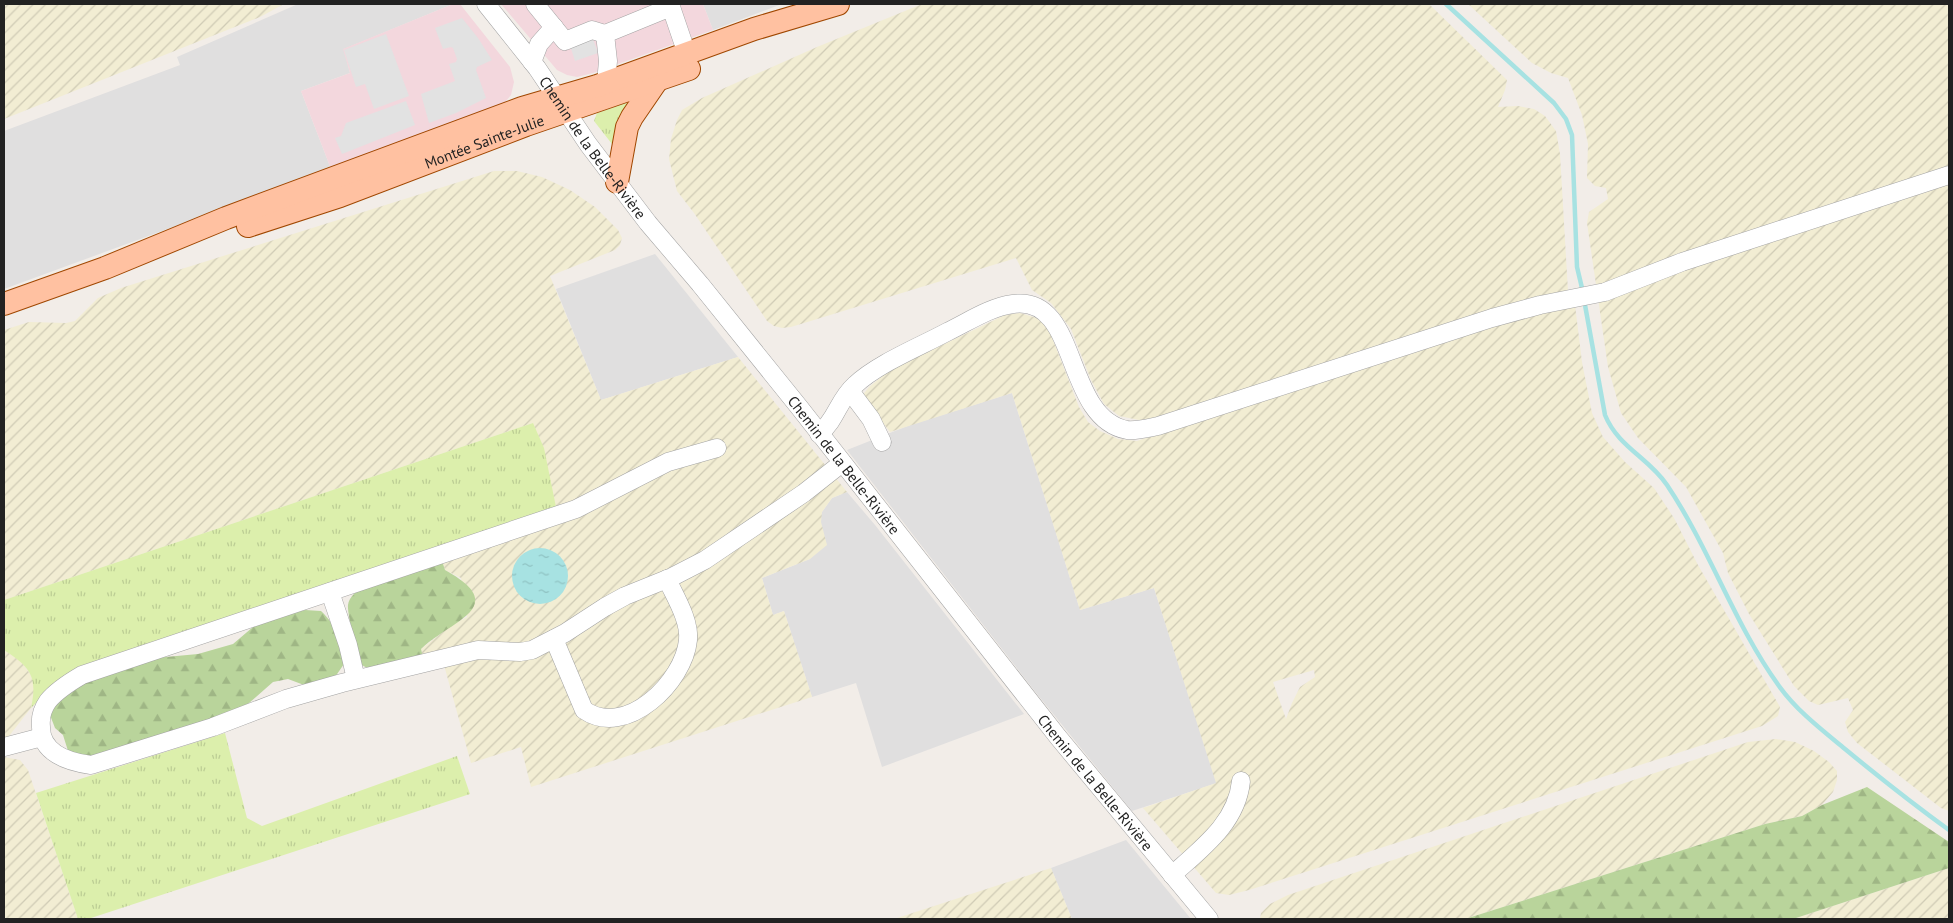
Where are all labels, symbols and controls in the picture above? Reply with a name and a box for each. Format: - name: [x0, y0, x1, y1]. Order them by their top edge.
- street label: Chemin de la Belle-Rivière: [536, 72, 651, 222]
- street label: Montée Sainte-Julie: [422, 110, 546, 172]
- street label: Chemin de la Belle-Rivière: [784, 392, 905, 538]
- street label: Chemin de la Belle-Rivière: [1034, 710, 1158, 854]

